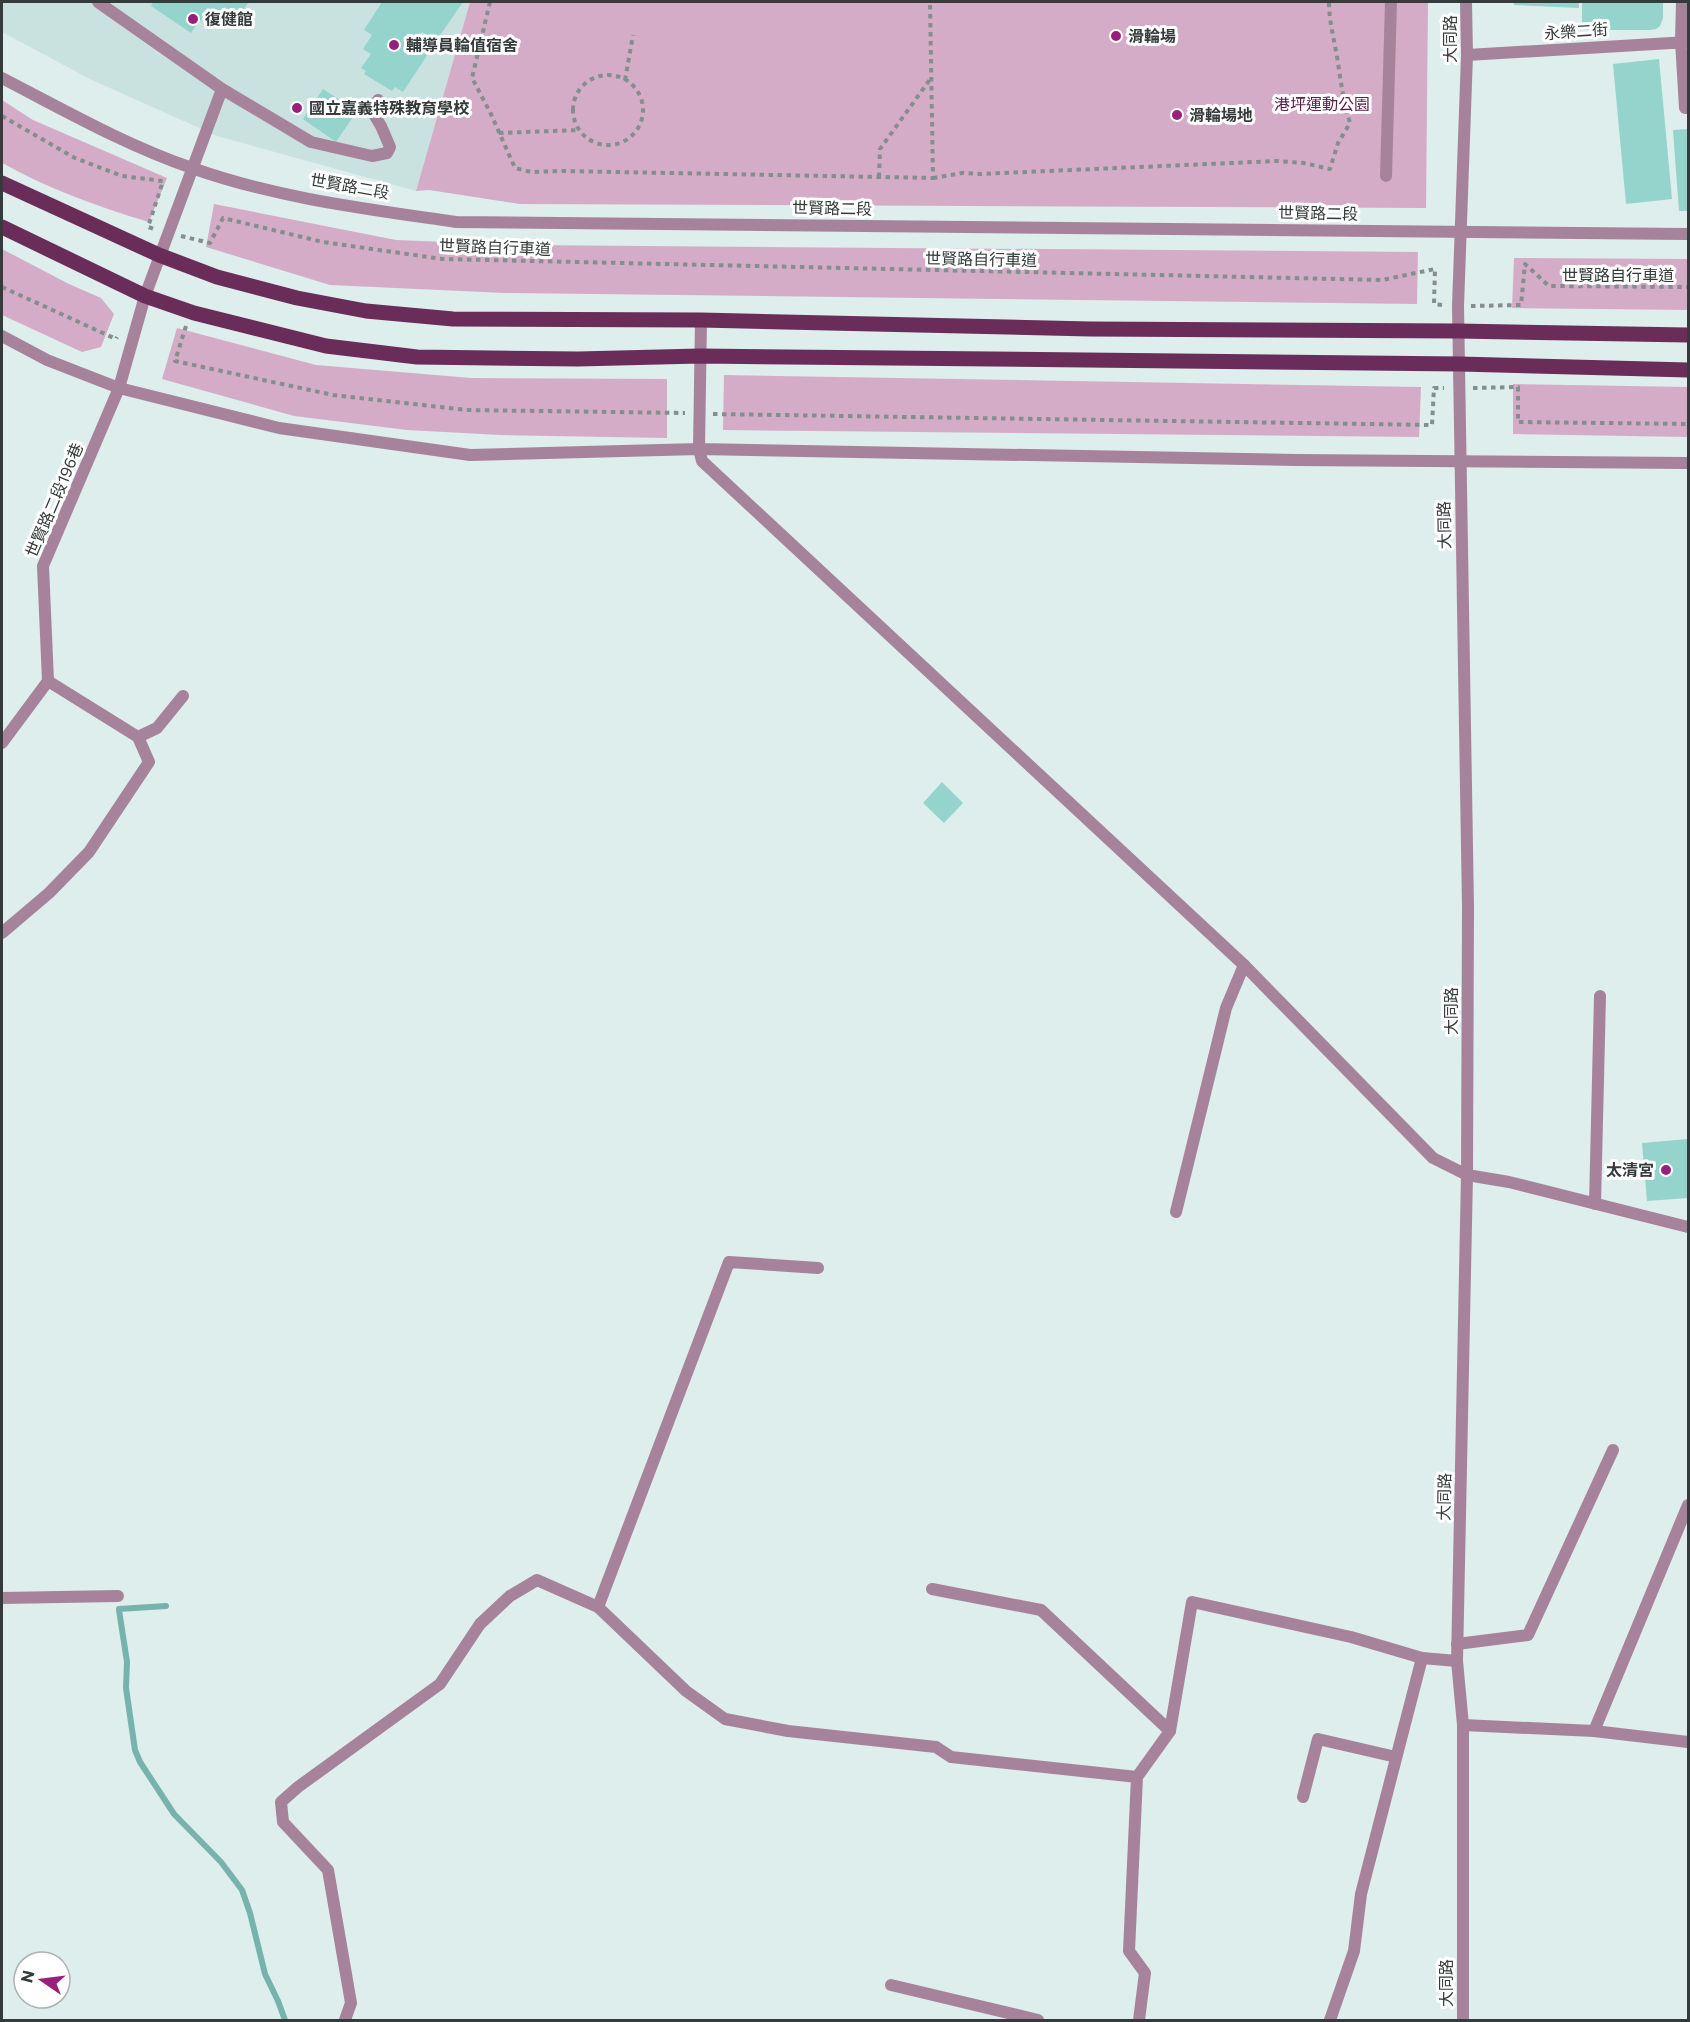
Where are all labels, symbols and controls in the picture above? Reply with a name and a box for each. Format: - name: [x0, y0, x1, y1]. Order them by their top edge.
- place label: 復健館: [205, 9, 253, 28]
- marker: 復健館: [186, 12, 200, 26]
- street label: 大同路: [1440, 15, 1459, 63]
- street label: 永樂二街: [1543, 19, 1609, 42]
- place label: 滑輪場: [1128, 26, 1176, 45]
- marker: 滑輪場: [1109, 29, 1123, 43]
- place label: 輔導員輪值宿舍: [406, 35, 518, 54]
- marker: 輔導員輪值宿舍: [387, 38, 401, 52]
- park label: 港坪運動公園: [1274, 94, 1370, 113]
- place label: 國立嘉義特殊教育學校: [309, 98, 470, 117]
- marker: 國立嘉義特殊教育學校: [290, 101, 304, 115]
- place label: 滑輪場地: [1189, 105, 1253, 124]
- marker: 滑輪場地: [1170, 108, 1184, 122]
- street label: 世賢路二段: [309, 169, 391, 202]
- street label: 世賢路二段: [792, 197, 872, 218]
- street label: 世賢路二段: [1278, 202, 1358, 223]
- street label: 世賢路自行車道: [439, 235, 551, 258]
- street label: 世賢路自行車道: [925, 248, 1037, 269]
- street label: 世賢路自行車道: [1562, 265, 1674, 284]
- street label: 世賢路二段196巷: [21, 440, 86, 560]
- street label: 大同路: [1434, 501, 1453, 549]
- street label: 大同路: [1441, 987, 1460, 1035]
- place label: 太清宮: [1606, 1160, 1654, 1179]
- marker: 太清宮: [1659, 1163, 1673, 1177]
- street label: 大同路: [1434, 1473, 1453, 1521]
- north arrow: [12, 1950, 72, 2010]
- street label: 大同路: [1436, 1959, 1455, 2007]
- text: N: [16, 1968, 38, 1984]

